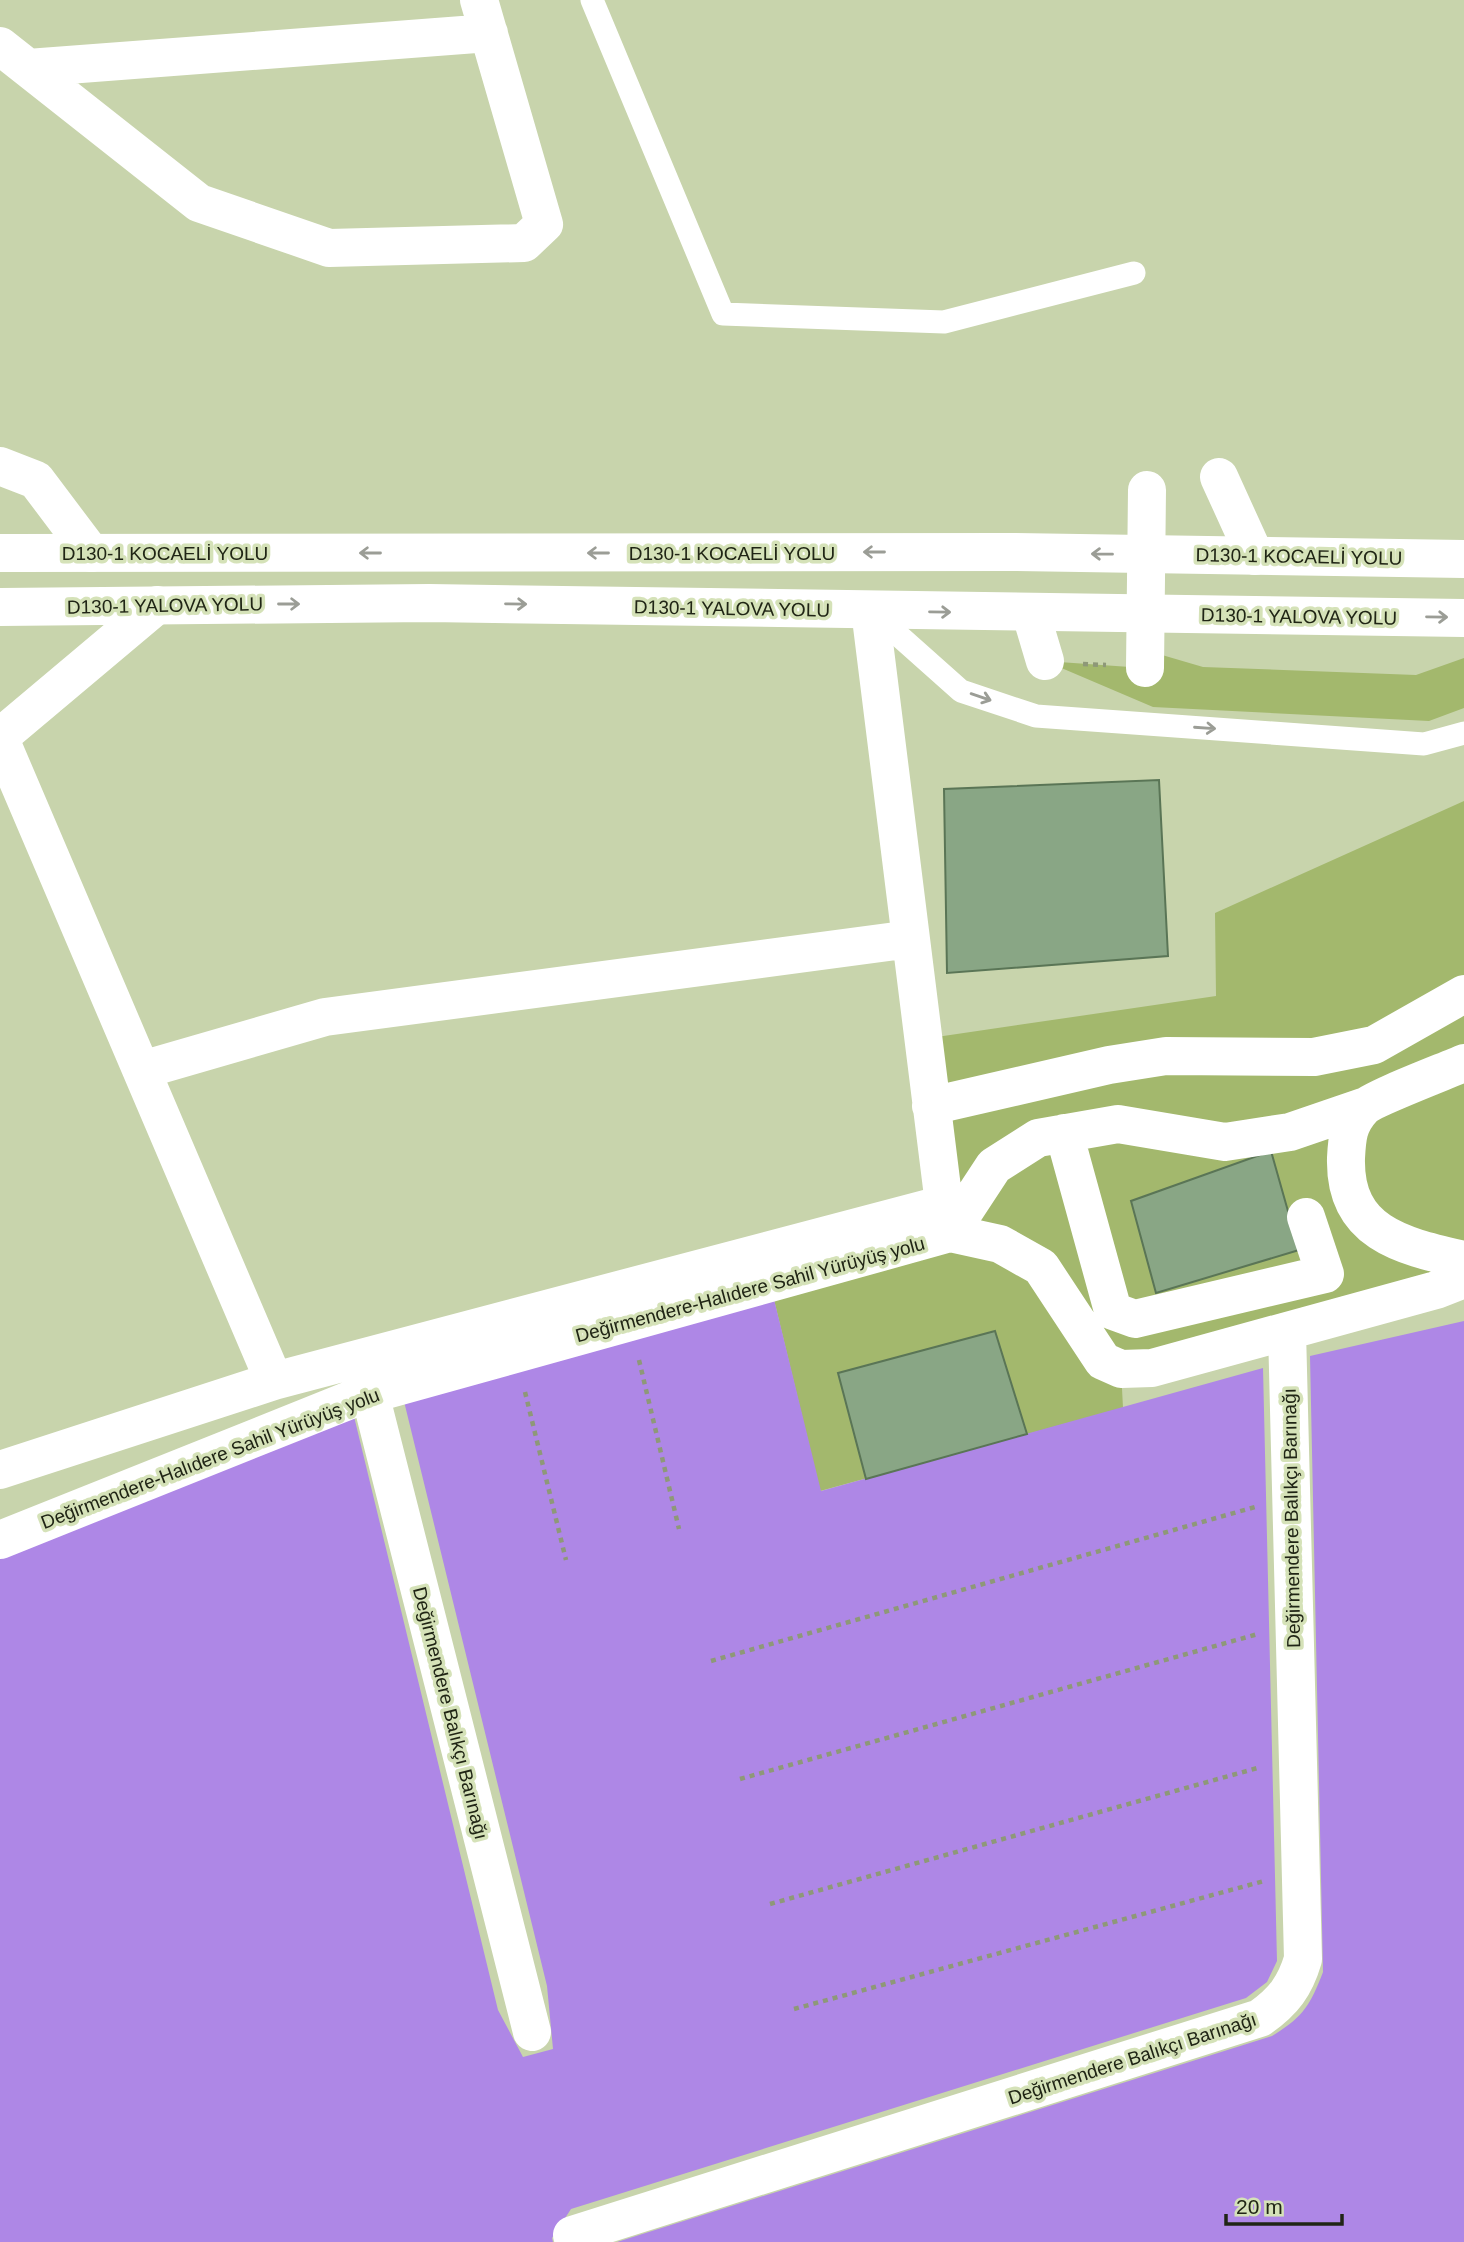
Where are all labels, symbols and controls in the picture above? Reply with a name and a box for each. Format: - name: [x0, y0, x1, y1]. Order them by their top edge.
- street label: D130-1 KOCAELİ YOLU: [62, 543, 268, 564]
- street label: D130-1 KOCAELİ YOLU: [629, 543, 835, 564]
- street label: D130-1 KOCAELİ YOLU: [1196, 544, 1402, 569]
- one-way arrow: [359, 546, 382, 560]
- one-way arrow: [587, 546, 610, 560]
- one-way arrow: [863, 546, 886, 559]
- one-way arrow: [1091, 547, 1114, 560]
- street label: D130-1 YALOVA YOLU: [67, 593, 263, 618]
- street label: D130-1 YALOVA YOLU: [634, 596, 830, 621]
- one-way arrow: [277, 597, 300, 611]
- one-way arrow: [504, 597, 527, 611]
- street label: D130-1 YALOVA YOLU: [1201, 604, 1397, 629]
- one-way arrow: [928, 605, 951, 619]
- one-way arrow: [1425, 610, 1448, 624]
- one-way arrow: [969, 692, 991, 705]
- one-way arrow: [1193, 722, 1215, 735]
- street label: Değirmendere-Halıdere Sahil Yürüyüş yolu: [573, 1233, 927, 1346]
- street label: Değirmendere-Halıdere Sahil Yürüyüş yolu: [38, 1384, 382, 1533]
- street label: Değirmendere Balıkçı Barınağı: [1279, 1388, 1304, 1648]
- street label: Değirmendere Balıkçı Barınağı: [409, 1585, 492, 1842]
- street label: Değirmendere Balıkçı Barınağı: [1005, 2008, 1259, 2109]
- scale bar: [1226, 2182, 1342, 2226]
- text: 20 m: [1236, 2195, 1283, 2218]

